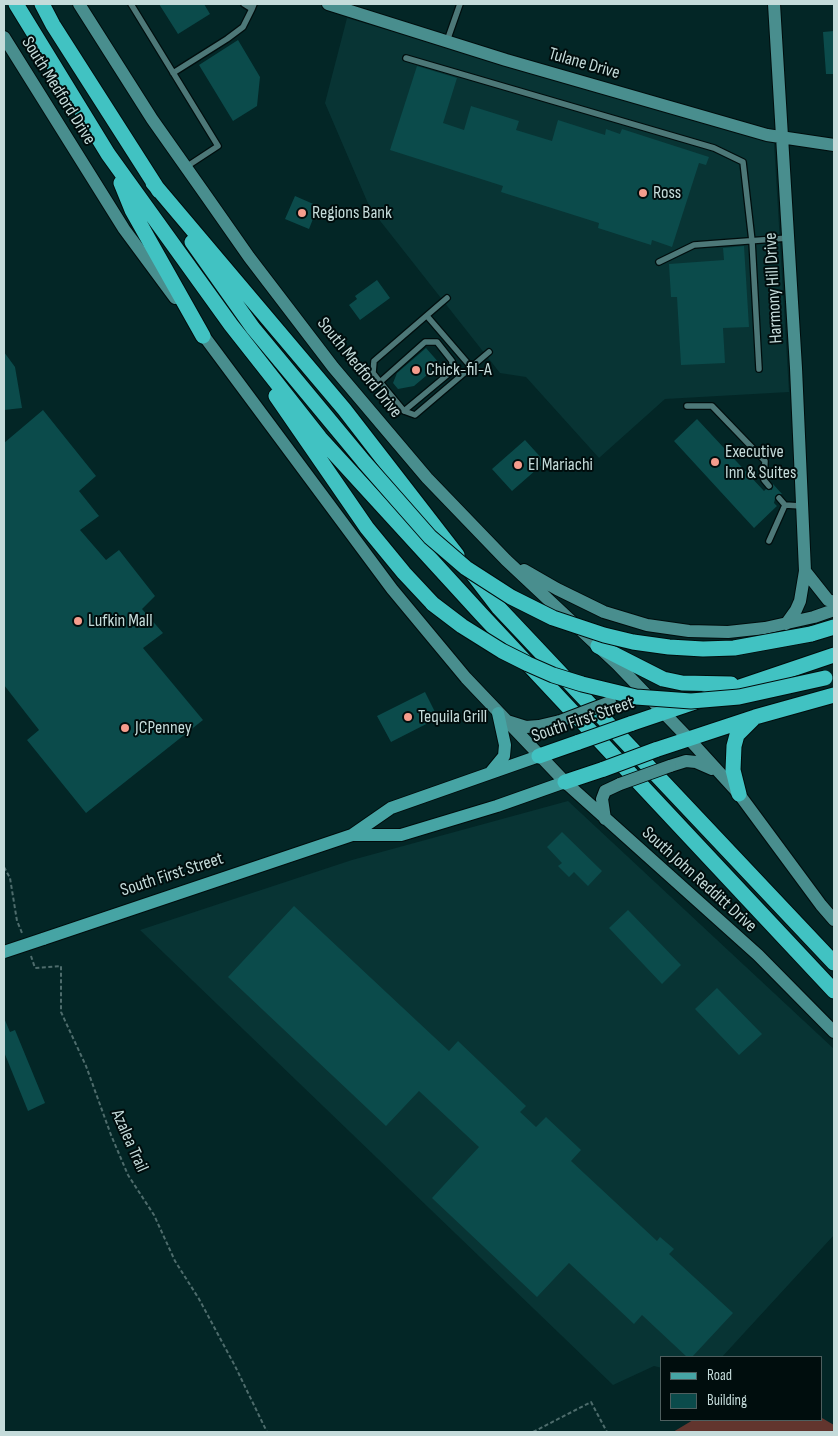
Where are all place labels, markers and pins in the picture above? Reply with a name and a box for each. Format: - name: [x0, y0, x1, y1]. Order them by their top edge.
- place label: Ross: [653, 182, 681, 204]
- marker: Ross: [637, 187, 649, 199]
- place label: Regions Bank: [312, 202, 392, 224]
- marker: Regions Bank: [296, 207, 308, 219]
- place label: Chick-fil-A: [426, 359, 492, 381]
- marker: Chick-fil-A: [410, 364, 422, 376]
- place label: Executive Inn & Suites: [725, 441, 796, 484]
- place label: El Mariachi: [528, 454, 593, 476]
- marker: Executive Inn & Suites: [709, 456, 721, 468]
- marker: El Mariachi: [512, 459, 524, 471]
- place label: Lufkin Mall: [88, 610, 152, 632]
- marker: Lufkin Mall: [72, 615, 84, 627]
- place label: Tequila Grill: [418, 706, 487, 728]
- marker: Tequila Grill: [402, 711, 414, 723]
- place label: JCPenney: [135, 717, 192, 739]
- marker: JCPenney: [119, 722, 131, 734]

